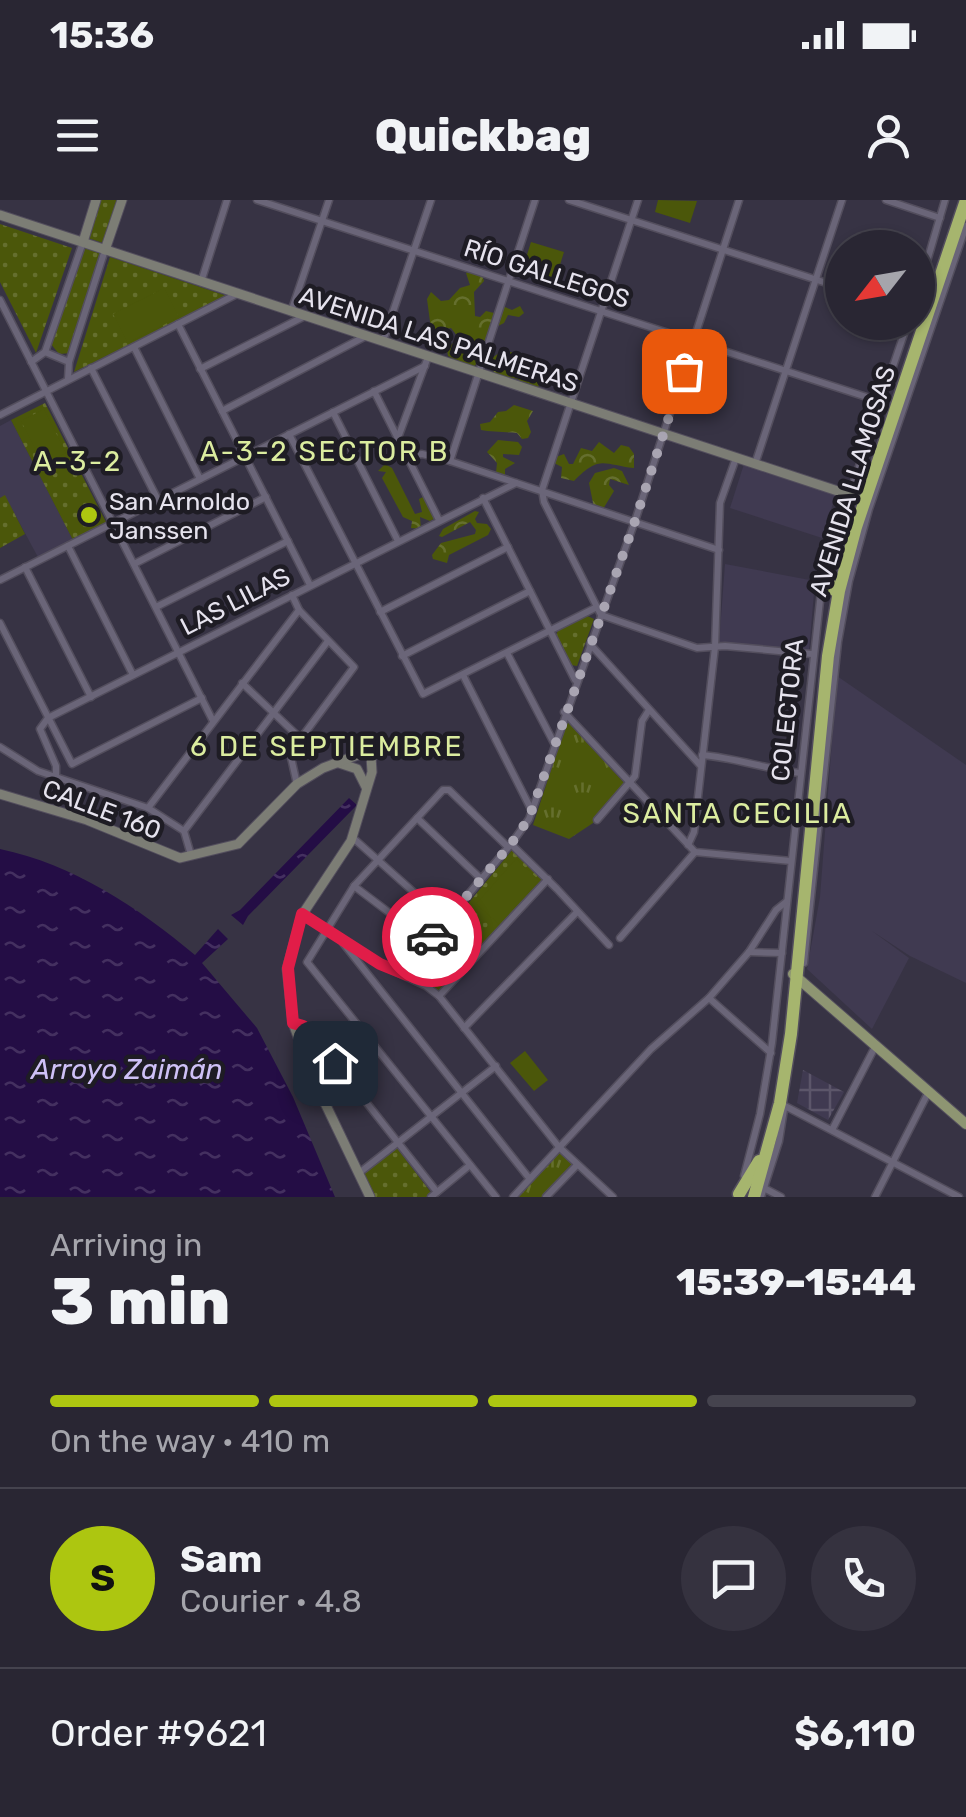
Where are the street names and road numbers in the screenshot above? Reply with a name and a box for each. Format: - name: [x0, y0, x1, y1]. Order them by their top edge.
- street label: RÍO GALLEGOS: [460, 233, 633, 314]
- street label: AVENIDA LAS PALMERAS: [296, 281, 582, 398]
- street label: AVENIDA LLAMOSAS: [804, 362, 901, 600]
- street label: LAS LILAS: [176, 561, 295, 641]
- street label: COLECTORA: [766, 637, 809, 783]
- street label: CALLE 160: [39, 774, 165, 845]

